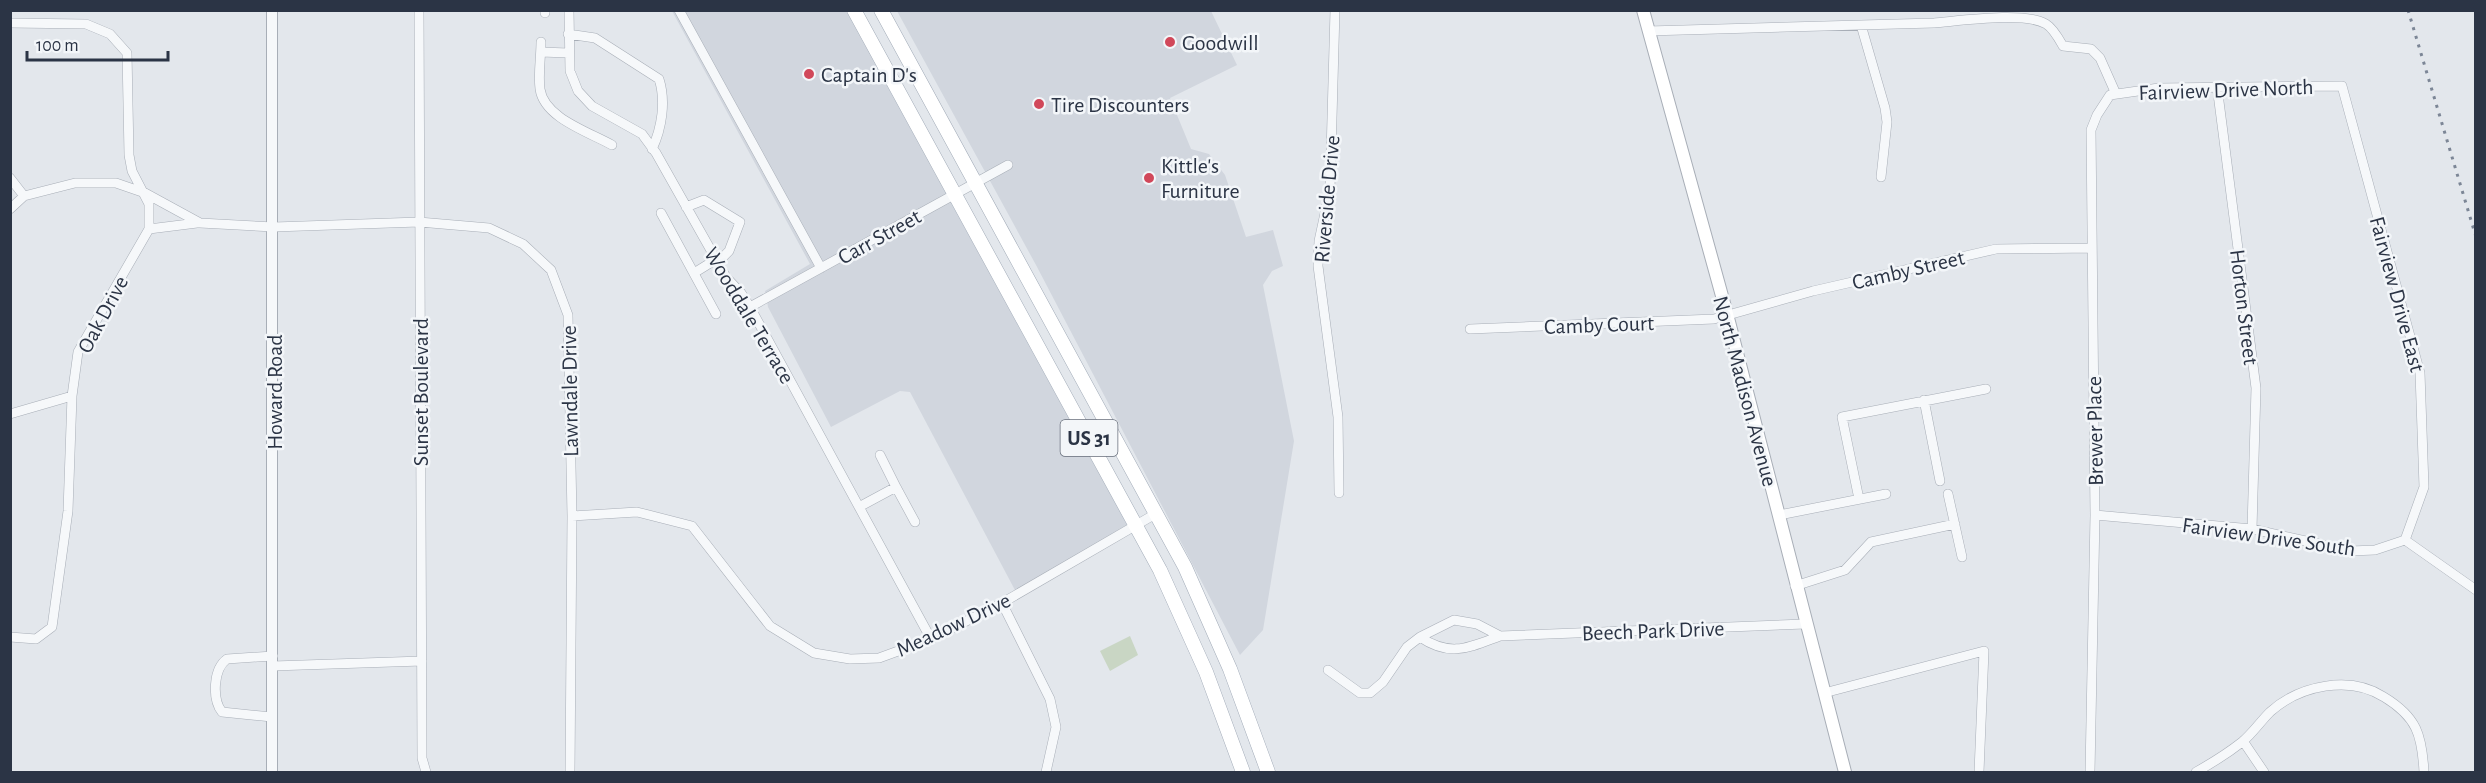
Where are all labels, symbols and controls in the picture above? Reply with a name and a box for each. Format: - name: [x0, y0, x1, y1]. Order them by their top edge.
- scale bar: [27, 24, 168, 62]
- place label: Goodwill: [1182, 32, 1259, 54]
- marker: Goodwill: [1163, 35, 1177, 49]
- text: 100 m: [36, 37, 79, 55]
- place label: Captain D's: [821, 64, 917, 86]
- marker: Captain D's: [802, 67, 816, 81]
- street label: Fairview Drive North: [2138, 76, 2314, 104]
- place label: Tire Discounters: [1051, 94, 1189, 116]
- marker: Tire Discounters: [1032, 97, 1046, 111]
- street label: Riverside Drive: [1310, 134, 1344, 264]
- place label: Kittle's Furniture: [1161, 155, 1240, 202]
- marker: Kittle's Furniture: [1142, 171, 1156, 185]
- street label: Carr Street: [834, 205, 925, 269]
- street label: Fairview Drive East: [2366, 214, 2428, 374]
- street label: Wooddale Terrace: [700, 244, 798, 387]
- street label: Camby Street: [1850, 246, 1967, 294]
- street label: Horton Street: [2226, 248, 2262, 366]
- street label: Oak Drive: [74, 272, 132, 357]
- street label: North Madison Avenue: [1709, 294, 1781, 489]
- street label: Camby Court: [1544, 312, 1654, 338]
- street label: Sunset Boulevard: [410, 318, 432, 466]
- street label: Lawndale Drive: [558, 325, 582, 457]
- street label: Howard Road: [264, 334, 286, 450]
- street label: Brewer Place: [2083, 376, 2107, 486]
- road number: US 31: [1060, 420, 1118, 456]
- street label: Fairview Drive South: [2181, 514, 2357, 560]
- street label: Meadow Drive: [893, 589, 1014, 661]
- street label: Beech Park Drive: [1581, 618, 1725, 644]

